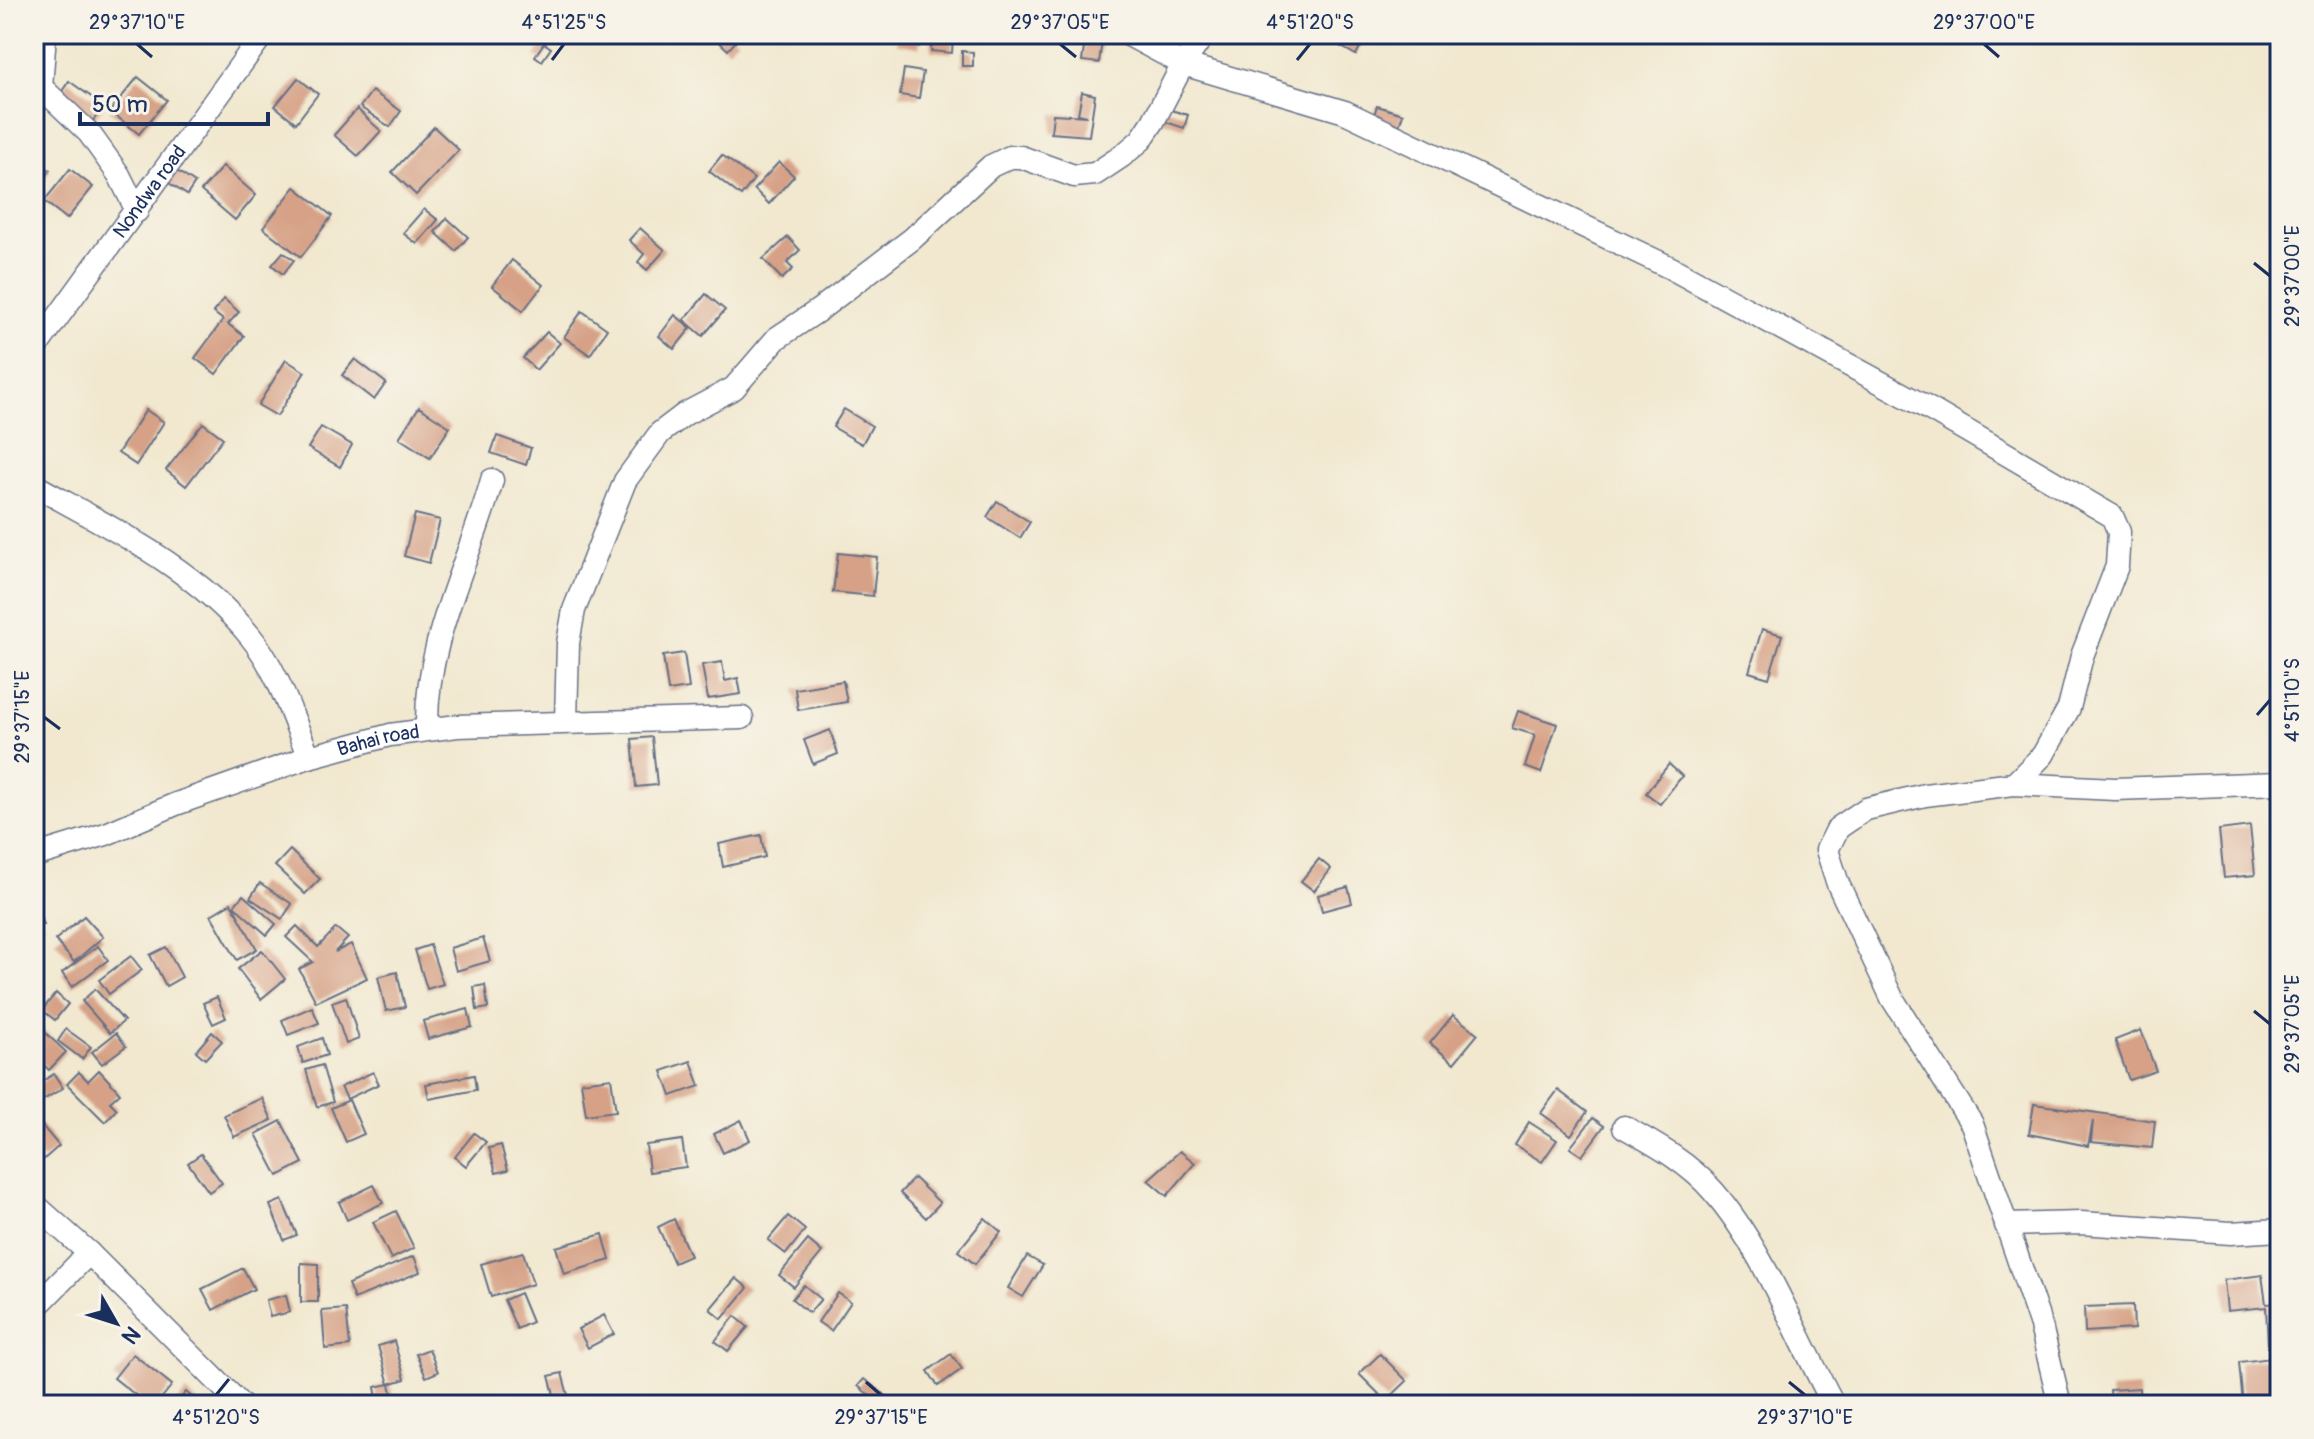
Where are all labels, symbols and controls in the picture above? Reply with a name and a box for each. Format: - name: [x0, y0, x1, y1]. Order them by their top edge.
- text: 29°37'10"E: [89, 10, 185, 35]
- text: 4°51'25"S: [522, 10, 606, 35]
- text: 29°37'05"E: [1011, 10, 1109, 35]
- text: 4°51'20"S: [1266, 10, 1354, 35]
- text: 29°37'00"E: [1933, 10, 2035, 35]
- scale bar: [80, 76, 268, 126]
- text: 50 m: [92, 90, 148, 119]
- street label: Nondwa road: [107, 140, 192, 243]
- text: 29°37'00"E: [2280, 225, 2305, 327]
- text: 4°51'10"S: [2280, 658, 2305, 742]
- text: 29°37'15"E: [10, 670, 35, 764]
- street label: Bahai road: [334, 719, 421, 762]
- text: 29°37'05"E: [2280, 975, 2305, 1073]
- north arrow: [76, 1283, 156, 1363]
- text: N: [115, 1320, 146, 1350]
- text: 4°51'20"S: [172, 1405, 260, 1430]
- text: 29°37'15"E: [834, 1405, 928, 1430]
- text: 29°37'10"E: [1757, 1405, 1853, 1430]

